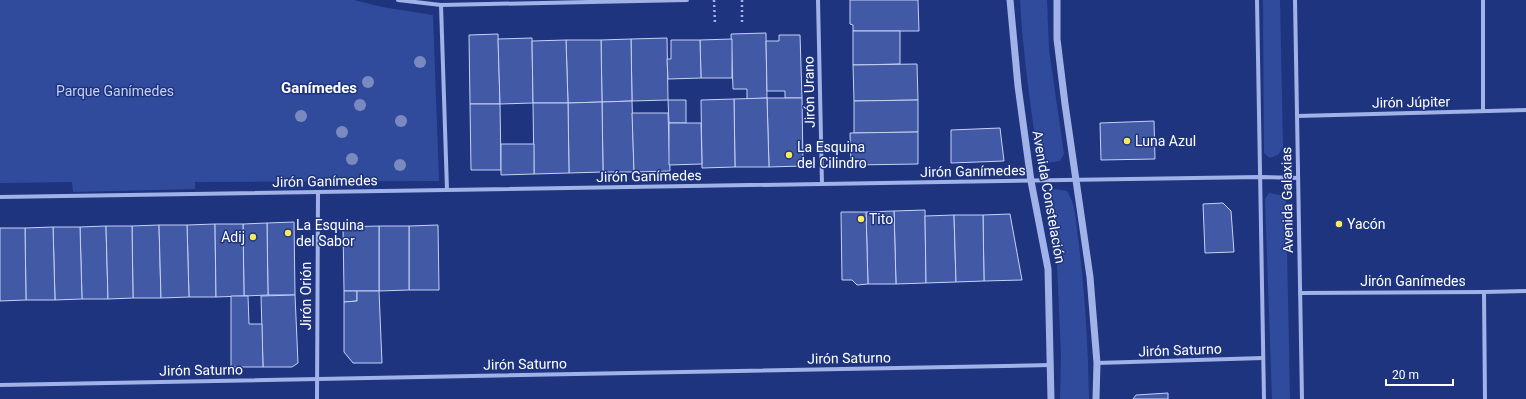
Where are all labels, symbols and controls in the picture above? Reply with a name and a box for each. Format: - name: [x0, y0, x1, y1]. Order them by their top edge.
- street label: Jirón Urano: [800, 56, 818, 128]
- district label: Ganímedes: [281, 79, 357, 97]
- park label: Parque Ganímedes: [56, 83, 174, 99]
- street label: Jirón Júpiter: [1372, 93, 1451, 111]
- street label: Avenida Constelación: [1029, 129, 1069, 265]
- place label: Luna Azul: [1135, 133, 1196, 149]
- marker: Luna Azul: [1122, 136, 1132, 146]
- place label: La Esquina del Cilindro: [797, 139, 867, 171]
- street label: Avenida Galaxias: [1278, 147, 1296, 253]
- marker: La Esquina del Cilindro: [784, 150, 794, 160]
- street label: Jirón Ganímedes: [920, 162, 1026, 180]
- street label: Jirón Ganímedes: [596, 167, 702, 185]
- street label: Jirón Ganímedes: [272, 172, 378, 190]
- place label: Tito: [869, 211, 893, 227]
- marker: Tito: [856, 214, 866, 224]
- place label: Yacón: [1347, 216, 1386, 232]
- place label: La Esquina del Sabor: [296, 217, 364, 249]
- marker: Yacón: [1334, 219, 1344, 229]
- marker: La Esquina del Sabor: [283, 228, 293, 238]
- place label: Adij: [221, 229, 245, 245]
- marker: Adij: [248, 232, 258, 242]
- street label: Jirón Orión: [298, 262, 314, 330]
- street label: Jirón Ganímedes: [1360, 273, 1466, 289]
- street label: Jirón Saturno: [1138, 341, 1222, 359]
- street label: Jirón Saturno: [807, 349, 891, 367]
- street label: Jirón Saturno: [483, 355, 567, 373]
- street label: Jirón Saturno: [159, 361, 243, 379]
- scale bar: [1386, 361, 1453, 387]
- text: 20 m: [1392, 368, 1419, 382]

